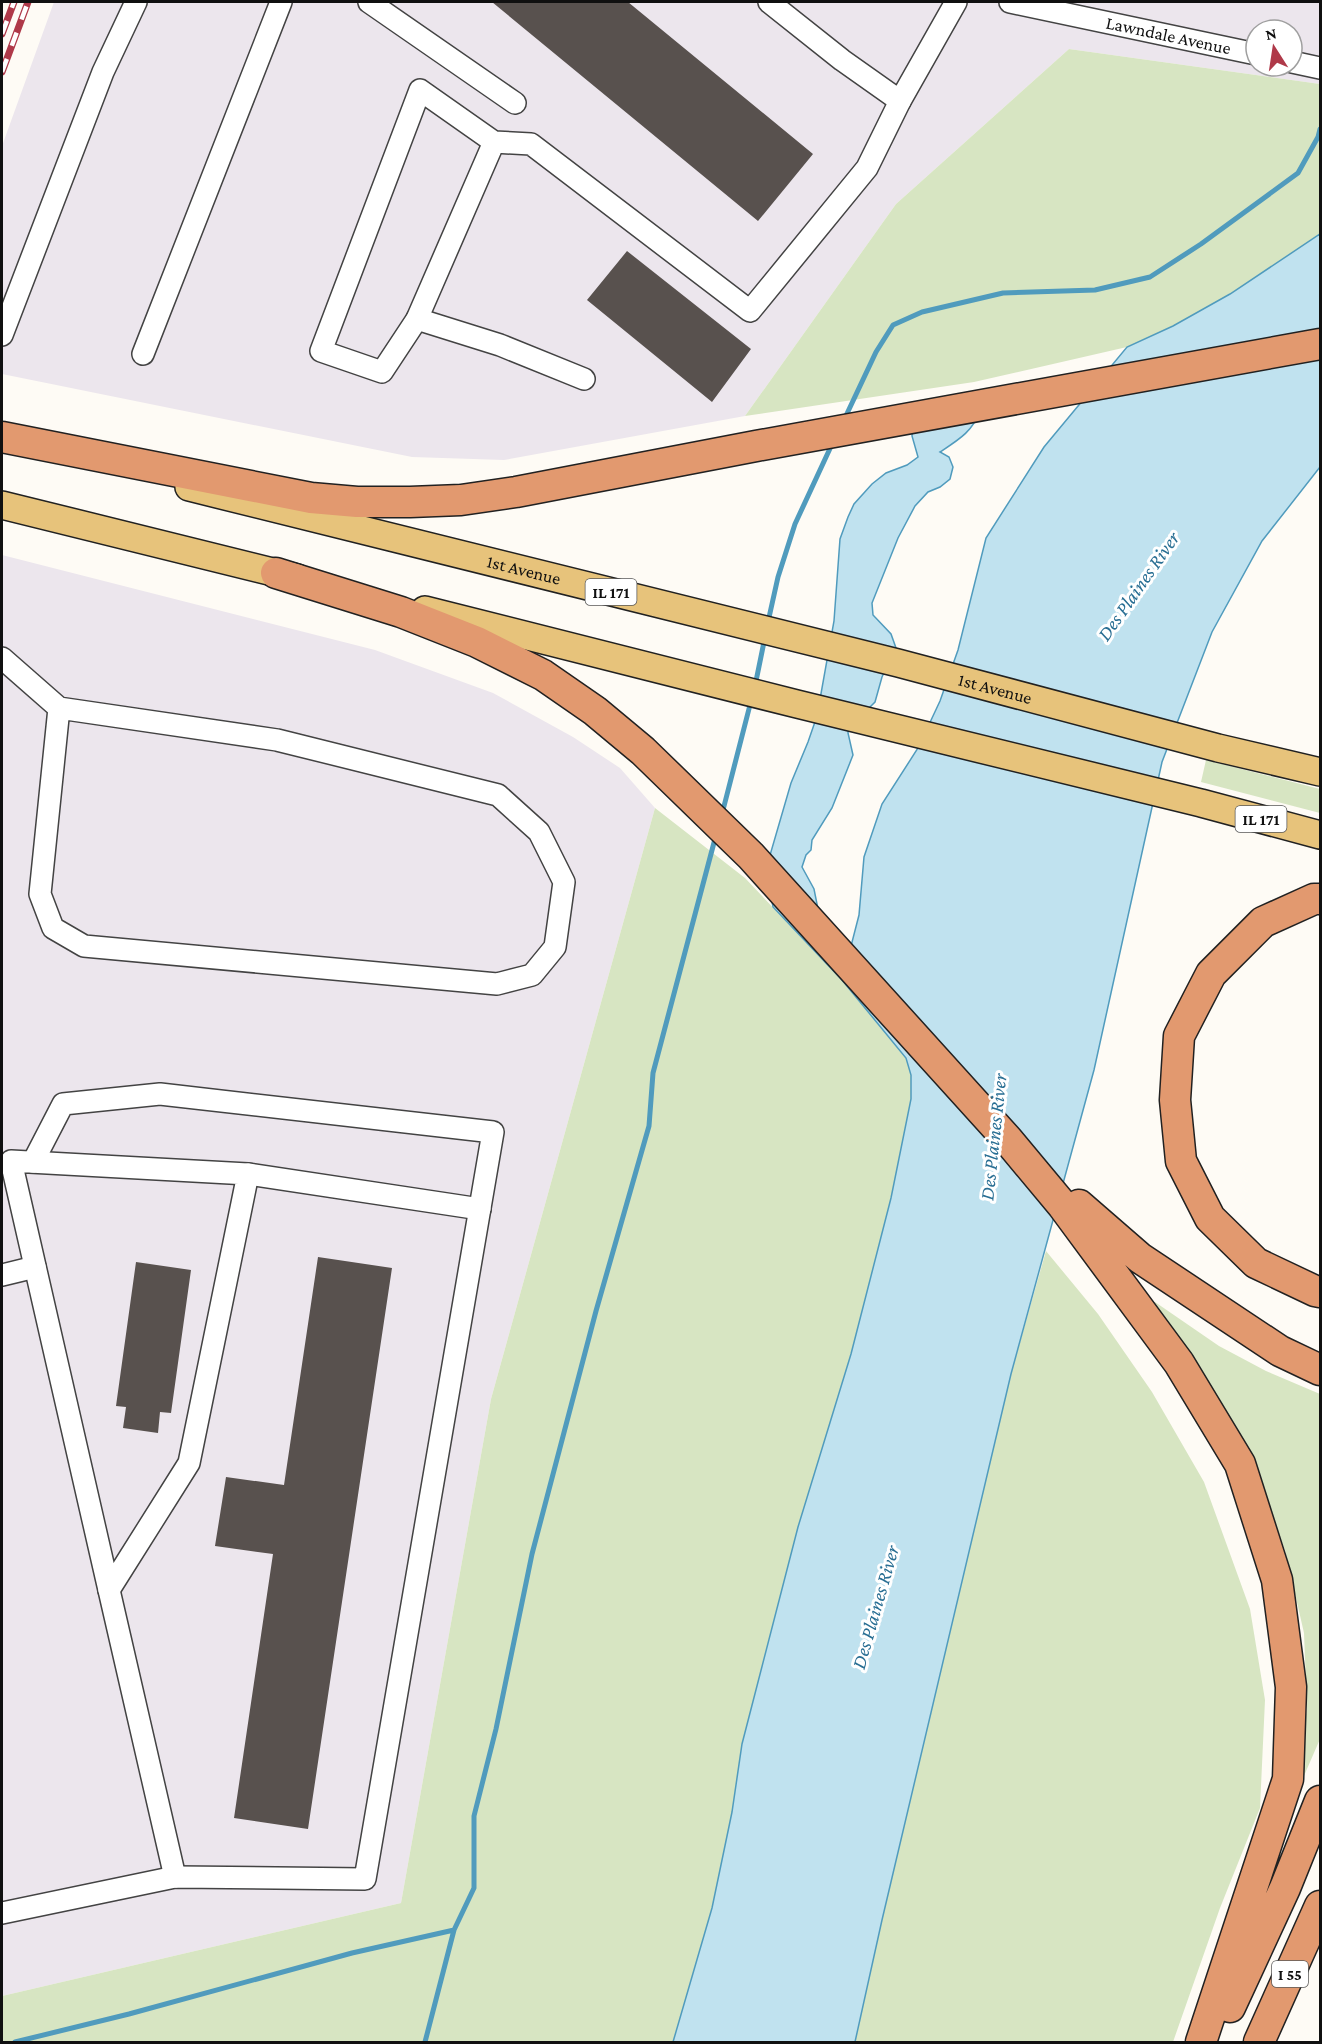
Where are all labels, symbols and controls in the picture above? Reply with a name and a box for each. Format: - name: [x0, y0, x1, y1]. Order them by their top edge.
- street label: Lawndale Avenue: [1104, 13, 1233, 58]
- north arrow: [1244, 18, 1304, 78]
- text: N: [1264, 24, 1278, 43]
- water label: Des Plaines River: [1092, 527, 1184, 644]
- street label: 1st Avenue: [485, 551, 563, 589]
- road number: IL 171: [586, 579, 636, 605]
- street label: 1st Avenue: [956, 669, 1034, 708]
- road number: IL 171: [1236, 806, 1286, 832]
- water label: Des Plaines River: [975, 1072, 1011, 1201]
- water label: Des Plaines River: [847, 1542, 903, 1671]
- road number: I 55: [1272, 1961, 1308, 1987]

